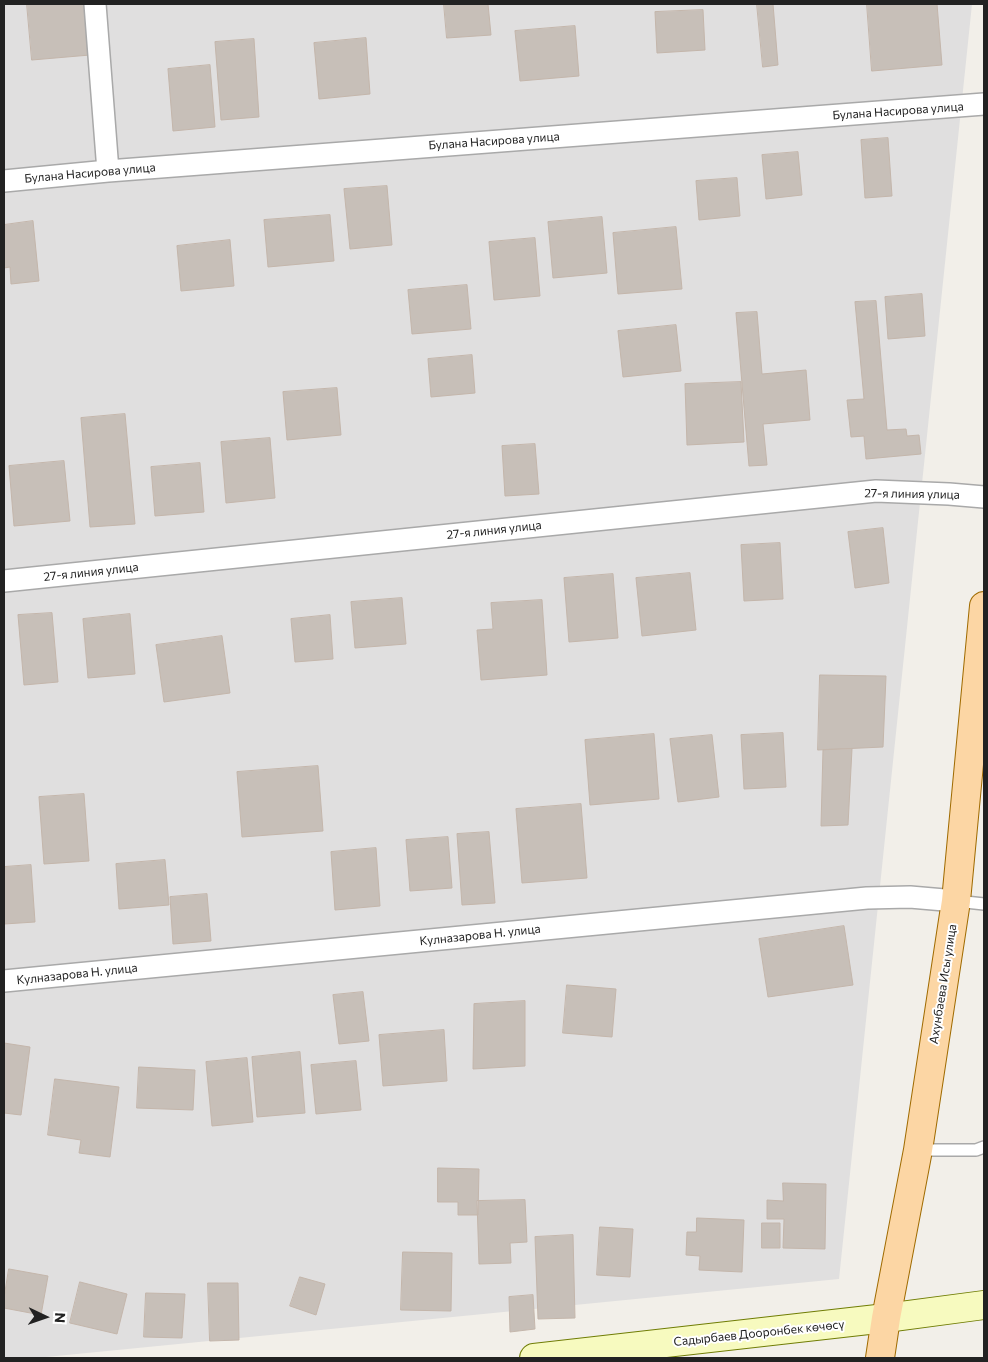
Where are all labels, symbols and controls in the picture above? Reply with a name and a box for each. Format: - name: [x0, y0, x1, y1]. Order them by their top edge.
- street label: Булана Насирова улица: [832, 99, 964, 123]
- street label: Булана Насирова улица: [428, 129, 560, 153]
- street label: Булана Насирова улица: [24, 160, 156, 186]
- street label: 27-я линия улица: [864, 486, 960, 502]
- street label: 27-я линия улица: [446, 518, 542, 542]
- street label: 27-я линия улица: [43, 560, 139, 584]
- street label: Кулназарова Н. улица: [419, 921, 541, 949]
- street label: Ахунбаева Исы улица: [926, 923, 960, 1045]
- street label: Кулназарова Н. улица: [16, 960, 138, 988]
- north arrow: [20, 1292, 70, 1342]
- text: N: [52, 1312, 69, 1323]
- street label: Садырбаев Дооронбек көчөсү: [673, 1317, 845, 1349]

